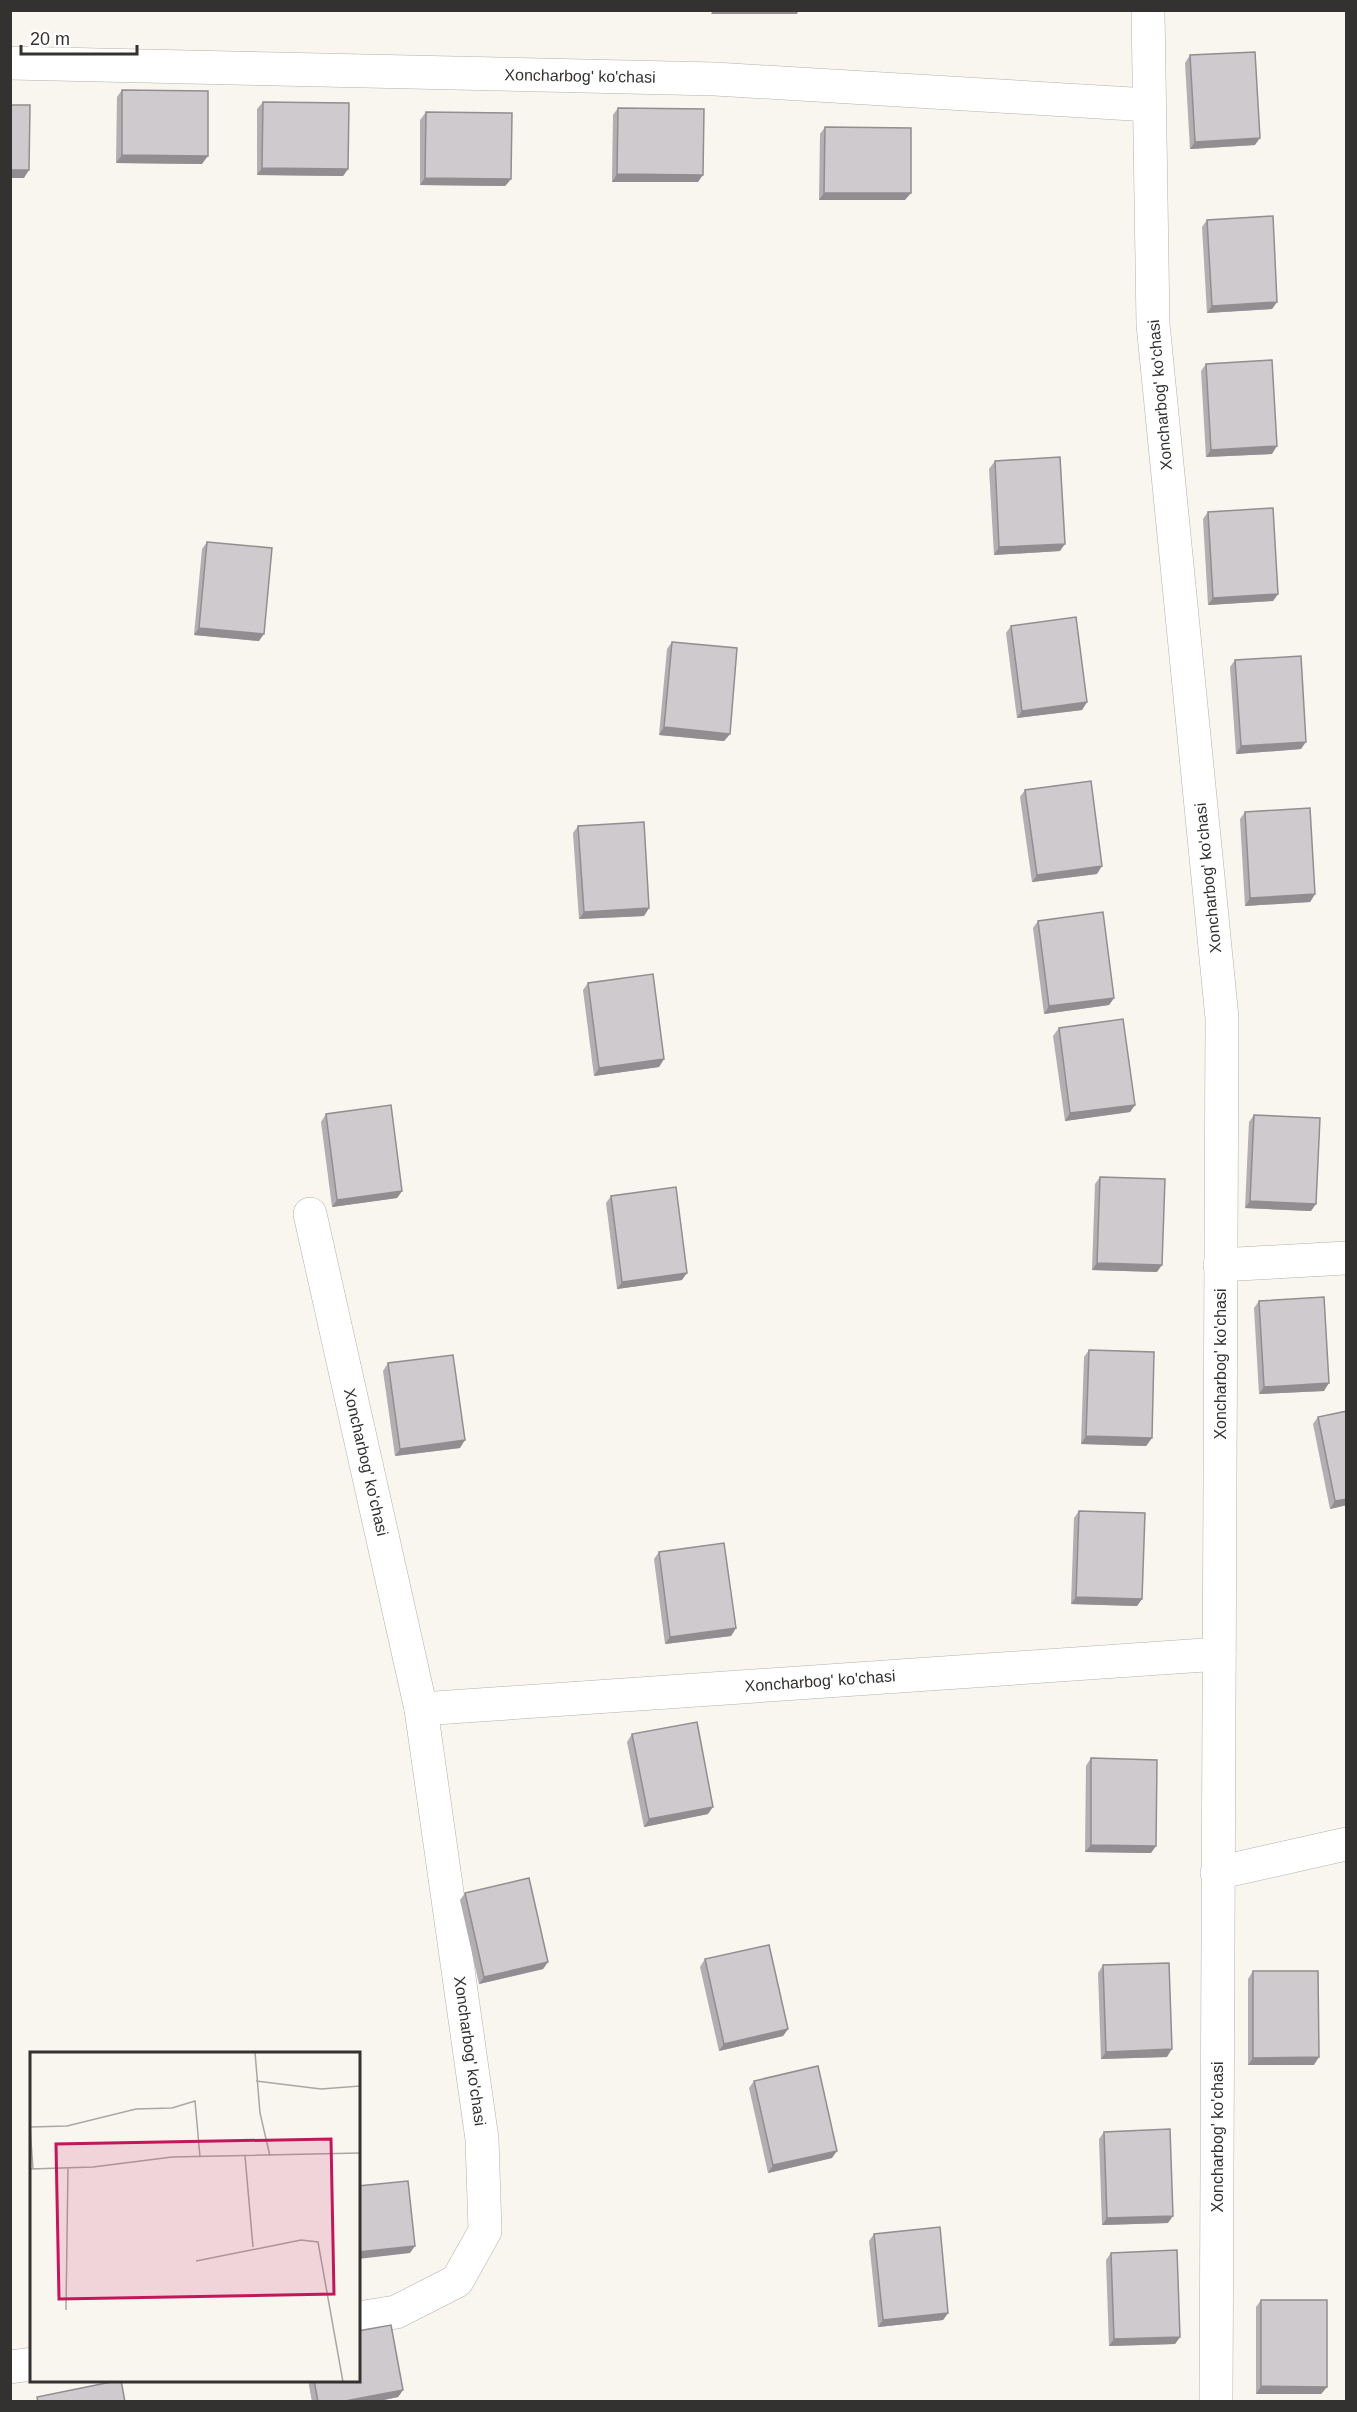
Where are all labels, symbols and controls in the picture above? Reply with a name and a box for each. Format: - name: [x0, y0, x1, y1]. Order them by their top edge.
- scale bar: [21, 18, 136, 56]
- text: 20 m: [30, 29, 70, 49]
- street label: Xoncharbog' ko'chasi: [504, 66, 656, 86]
- street label: Xoncharbog' ko'chasi: [1145, 319, 1175, 471]
- street label: Xoncharbog' ko'chasi: [1192, 802, 1224, 954]
- street label: Xoncharbog' ko'chasi: [1212, 1288, 1229, 1440]
- street label: Xoncharbog' ko'chasi: [341, 1386, 391, 1538]
- street label: Xoncharbog' ko'chasi: [744, 1667, 896, 1695]
- street label: Xoncharbog' ko'chasi: [451, 1975, 489, 2127]
- inset map: [30, 2052, 360, 2382]
- street label: Xoncharbog' ko'chasi: [1209, 2061, 1226, 2213]

